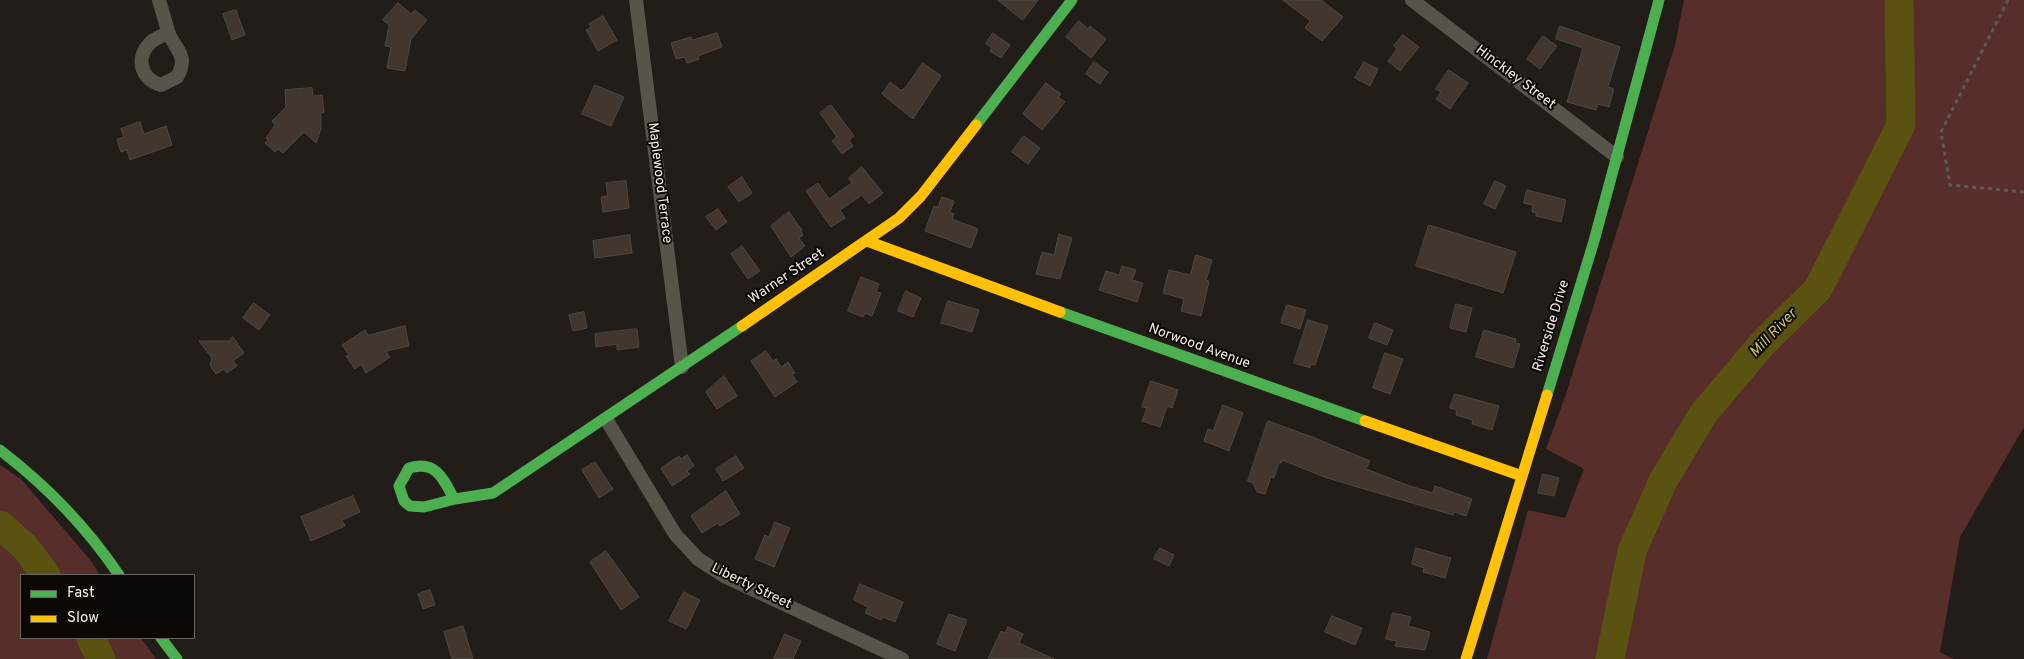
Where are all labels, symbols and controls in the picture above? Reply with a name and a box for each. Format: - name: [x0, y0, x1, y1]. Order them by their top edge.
- street label: Hinckley Street: [1472, 42, 1558, 114]
- street label: Maplewood Terrace: [643, 122, 675, 244]
- street label: Warner Street: [746, 246, 828, 308]
- street label: Riverside Drive: [1530, 278, 1574, 374]
- water label: Mill River: [1747, 306, 1801, 362]
- street label: Norwood Avenue: [1146, 321, 1252, 373]
- street label: Liberty Street: [708, 560, 794, 614]
- legend: [20, 574, 195, 639]
- text: Fast: [67, 584, 95, 603]
- text: Slow: [67, 609, 99, 628]

